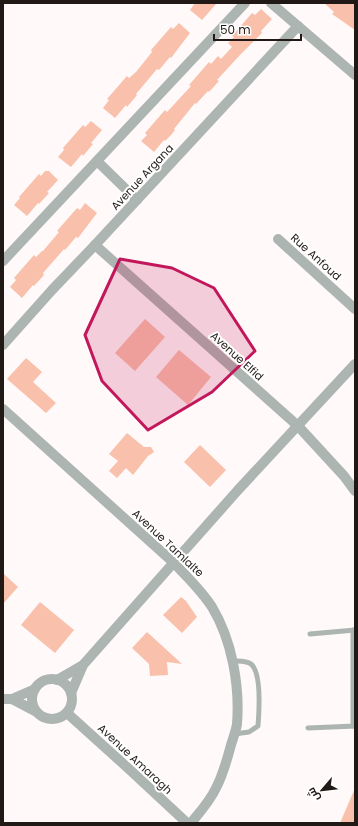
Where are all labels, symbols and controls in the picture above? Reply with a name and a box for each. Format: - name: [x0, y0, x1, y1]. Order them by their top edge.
- scale bar: [214, 16, 301, 42]
- text: 50 m: [220, 21, 251, 38]
- street label: Avenue Argana: [107, 140, 177, 214]
- street label: Rue Anfoud: [287, 230, 345, 284]
- street label: Avenue Elfid: [207, 328, 267, 384]
- street label: Avenue Tamlalte: [129, 506, 207, 581]
- street label: Avenue Amaragh: [94, 720, 176, 798]
- north arrow: [302, 770, 342, 810]
- text: ش: [303, 785, 324, 805]

